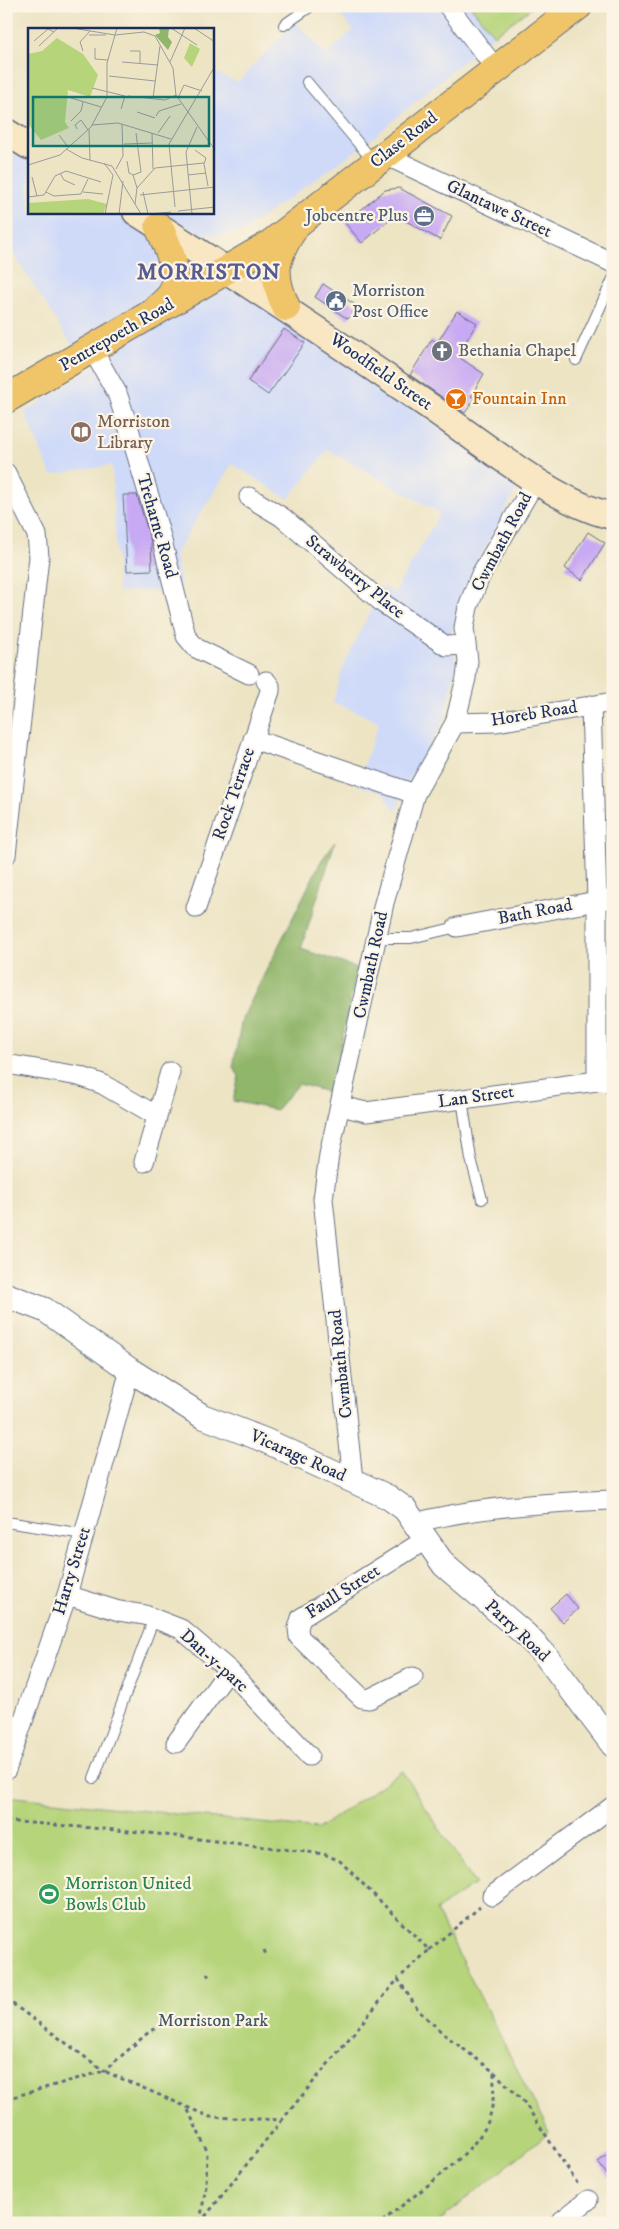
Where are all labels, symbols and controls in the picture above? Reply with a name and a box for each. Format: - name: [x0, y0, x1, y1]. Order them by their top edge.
- inset map: [28, 28, 214, 214]
- street label: Clase Road: [366, 107, 442, 173]
- street label: Glantawe Street: [443, 175, 555, 243]
- office icon: Jobcentre Plus: [412, 204, 436, 228]
- place label: Jobcentre Plus: [303, 205, 408, 227]
- district label: MORRISTON: [137, 259, 281, 286]
- place label: Morriston Post Office: [352, 280, 429, 323]
- public building icon: Morriston Post Office: [324, 289, 348, 313]
- street label: Pentrepoeth Road: [56, 293, 178, 377]
- street label: Woodfield Street: [325, 328, 437, 416]
- church icon: Bethania Chapel: [430, 339, 454, 363]
- place label: Bethania Chapel: [458, 340, 577, 362]
- bar icon: Fountain Inn: [444, 387, 468, 411]
- place label: Fountain Inn: [472, 388, 567, 410]
- place label: Morriston Library: [97, 411, 170, 454]
- library icon: Morriston Library: [69, 420, 93, 444]
- street label: Treharne Road: [132, 471, 182, 581]
- street label: Cwmbath Road: [467, 489, 537, 595]
- street label: Strawberry Place: [301, 530, 409, 624]
- street label: Horeb Road: [489, 696, 579, 732]
- street label: Rock Terrace: [208, 745, 260, 843]
- street label: Bath Road: [496, 894, 574, 930]
- street label: Cwmbath Road: [349, 909, 393, 1021]
- street label: Lan Street: [437, 1081, 516, 1113]
- street label: Cwmbath Road: [324, 1309, 358, 1419]
- street label: Vicarage Road: [246, 1425, 350, 1487]
- street label: Harry Street: [48, 1524, 96, 1618]
- street label: Faull Street: [302, 1560, 384, 1624]
- street label: Parry Road: [480, 1595, 554, 1667]
- street label: Dan-y-parc: [175, 1624, 253, 1698]
- place label: Morriston United Bowls Club: [65, 1873, 191, 1916]
- sports icon: Morriston United Bowls Club: [37, 1882, 61, 1906]
- park label: Morriston Park: [158, 2010, 268, 2032]

